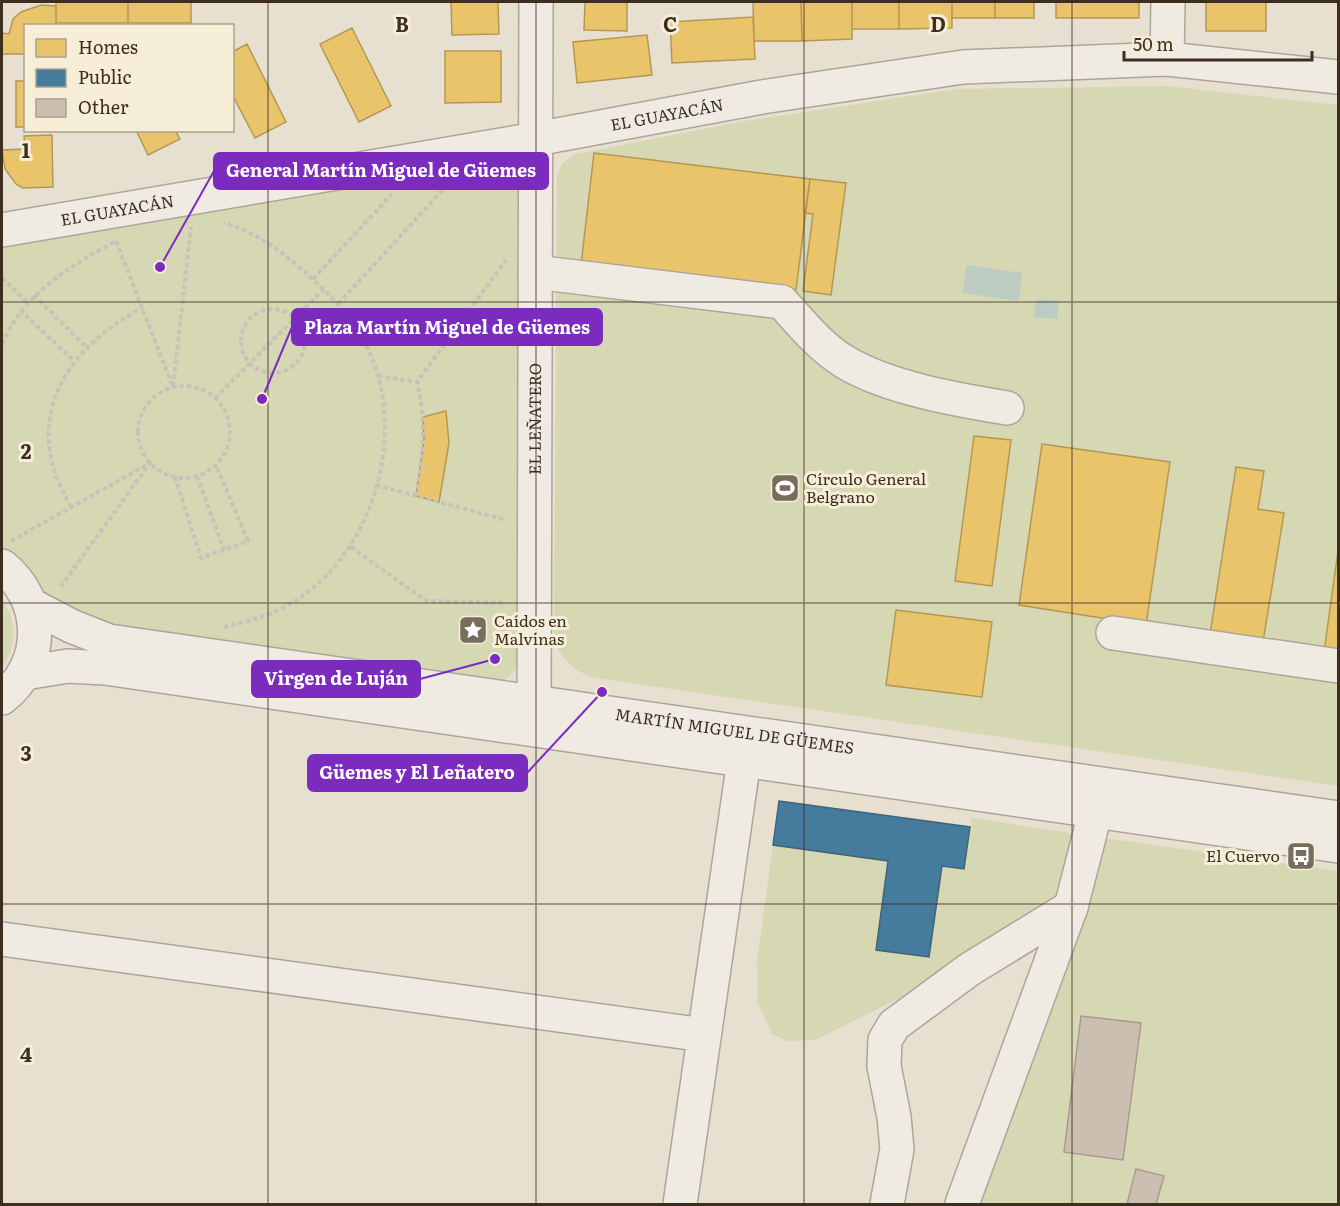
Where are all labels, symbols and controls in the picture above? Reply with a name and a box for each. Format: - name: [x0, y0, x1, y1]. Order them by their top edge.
- text: B: [395, 8, 409, 38]
- text: C: [663, 8, 677, 38]
- text: D: [930, 8, 946, 38]
- legend: [24, 24, 234, 132]
- scale bar: [1124, 24, 1312, 62]
- text: 50 m: [1133, 30, 1174, 57]
- text: Homes: [78, 33, 138, 60]
- text: Public: [78, 63, 132, 90]
- street label: EL GUAYACÁN: [608, 91, 725, 136]
- text: Other: [78, 93, 129, 120]
- text: 1: [22, 134, 30, 164]
- callout: General Martín Miguel de Güemes: [214, 153, 548, 189]
- text: General Martín Miguel de Güemes: [226, 156, 536, 183]
- street label: EL GUAYACÁN: [59, 188, 176, 231]
- callout: Plaza Martín Miguel de Güemes: [292, 309, 602, 345]
- text: Plaza Martín Miguel de Güemes: [304, 313, 590, 340]
- street label: EL LEÑATERO: [522, 363, 546, 475]
- text: 2: [21, 435, 32, 465]
- place label: Círculo General Belgrano: [806, 466, 926, 508]
- sports icon: Círculo General Belgrano: [769, 472, 801, 504]
- place label: Caídos en Malvinas: [494, 608, 567, 650]
- place icon: Caídos en Malvinas: [457, 614, 489, 646]
- callout: Virgen de Luján: [252, 661, 420, 697]
- text: Virgen de Luján: [264, 664, 409, 691]
- street label: MARTÍN MIGUEL DE GÜEMES: [614, 701, 856, 759]
- text: 3: [20, 737, 32, 767]
- callout: Güemes y El Leñatero: [308, 755, 527, 791]
- text: Güemes y El Leñatero: [319, 758, 515, 785]
- bus stop icon: El Cuervo: [1285, 840, 1317, 872]
- place label: El Cuervo: [1206, 843, 1280, 867]
- text: 4: [20, 1038, 32, 1068]

